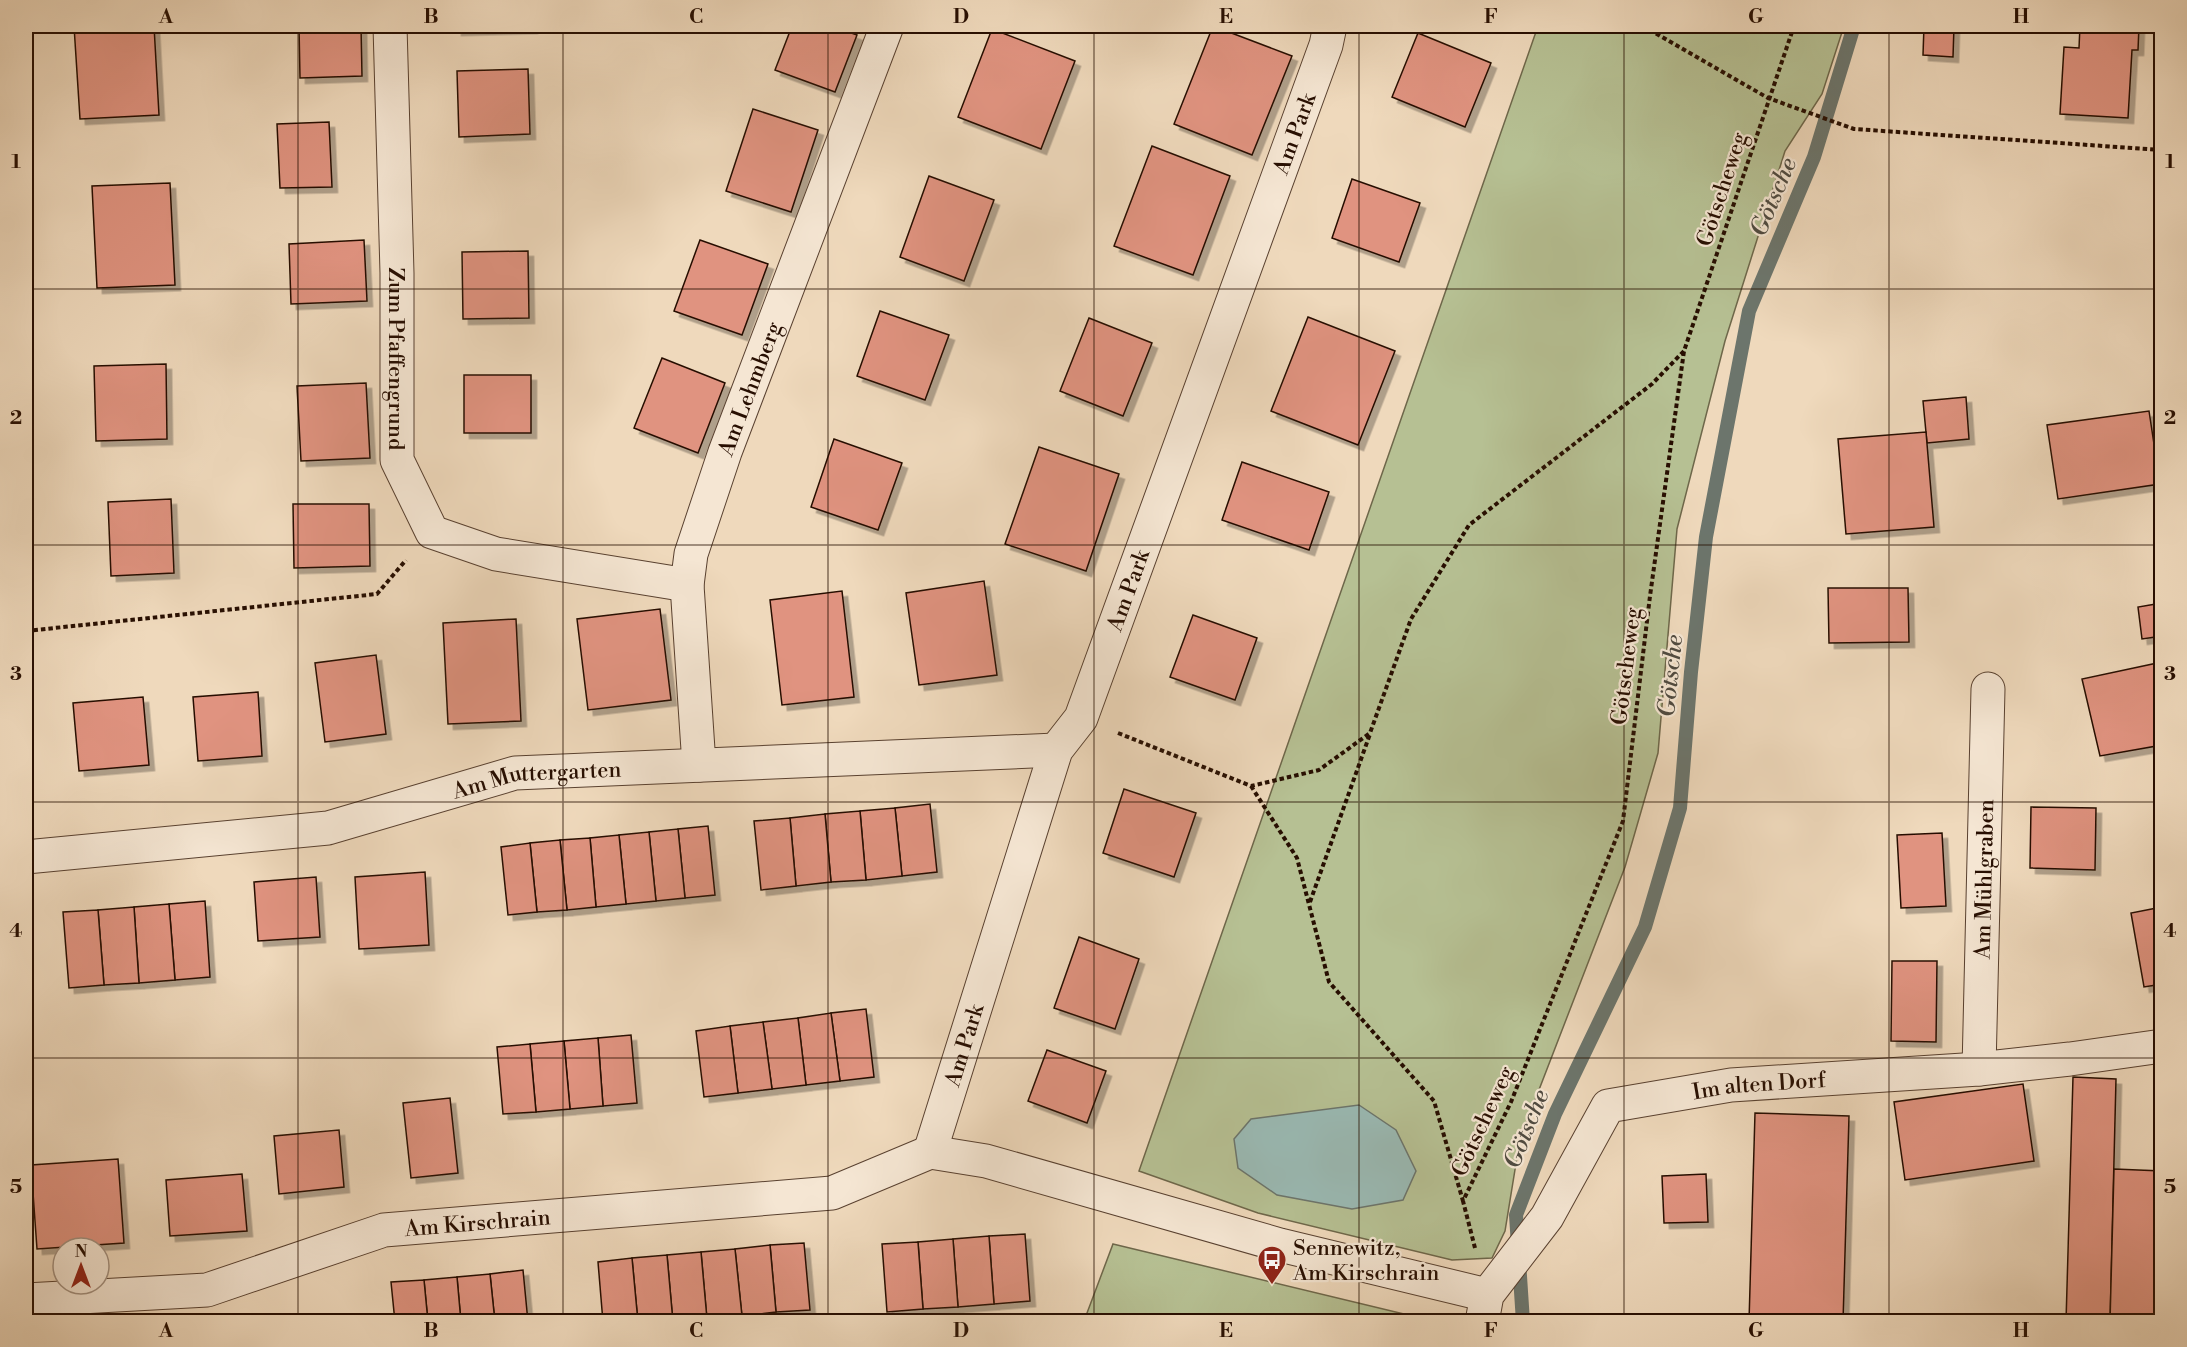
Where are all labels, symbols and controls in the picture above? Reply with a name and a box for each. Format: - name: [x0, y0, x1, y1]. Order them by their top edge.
- text: A: [158, 5, 174, 30]
- text: B: [423, 5, 439, 30]
- text: C: [689, 5, 703, 30]
- text: D: [953, 5, 969, 30]
- text: E: [1219, 5, 1233, 30]
- text: F: [1484, 5, 1498, 30]
- text: G: [1748, 5, 1764, 30]
- text: H: [2013, 5, 2030, 30]
- street label: Am Park: [1268, 88, 1323, 179]
- street label: Götscheweg: [1691, 128, 1754, 250]
- text: 1: [11, 150, 21, 175]
- text: 1: [2165, 150, 2175, 175]
- water label: Götsche: [1744, 153, 1804, 241]
- street label: Zum Pfaffengrund: [382, 267, 409, 451]
- street label: Am Lehmberg: [712, 318, 788, 461]
- text: 2: [10, 406, 22, 431]
- text: 2: [2164, 406, 2176, 431]
- street label: Am Park: [1101, 545, 1157, 636]
- street label: Götscheweg: [1606, 605, 1647, 727]
- water label: Götsche: [1652, 633, 1690, 719]
- text: 3: [10, 662, 22, 687]
- text: 3: [2164, 662, 2176, 687]
- street label: Am Muttergarten: [448, 756, 622, 806]
- street label: Am Mühlgraben: [1970, 799, 2000, 960]
- text: 4: [9, 919, 23, 944]
- text: 4: [2163, 919, 2177, 944]
- street label: Am Park: [939, 1000, 991, 1091]
- street label: Götscheweg: [1446, 1062, 1521, 1181]
- street label: Im alten Dorf: [1690, 1067, 1827, 1106]
- water label: Götsche: [1498, 1085, 1556, 1173]
- text: 5: [10, 1175, 22, 1200]
- text: 5: [2164, 1175, 2176, 1200]
- street label: Am Kirschrain: [403, 1204, 552, 1243]
- place label: Sennewitz, Am Kirschrain: [1292, 1235, 1439, 1287]
- north arrow: [51, 1236, 111, 1296]
- text: N: [75, 1242, 88, 1262]
- bus stop icon: Sennewitz, Am Kirschrain: [1256, 1244, 1288, 1286]
- text: A: [158, 1319, 174, 1344]
- text: B: [423, 1319, 439, 1344]
- text: C: [689, 1319, 703, 1344]
- text: D: [953, 1319, 969, 1344]
- text: E: [1219, 1319, 1233, 1344]
- text: F: [1484, 1319, 1498, 1344]
- text: G: [1748, 1319, 1764, 1344]
- text: H: [2013, 1319, 2030, 1344]

